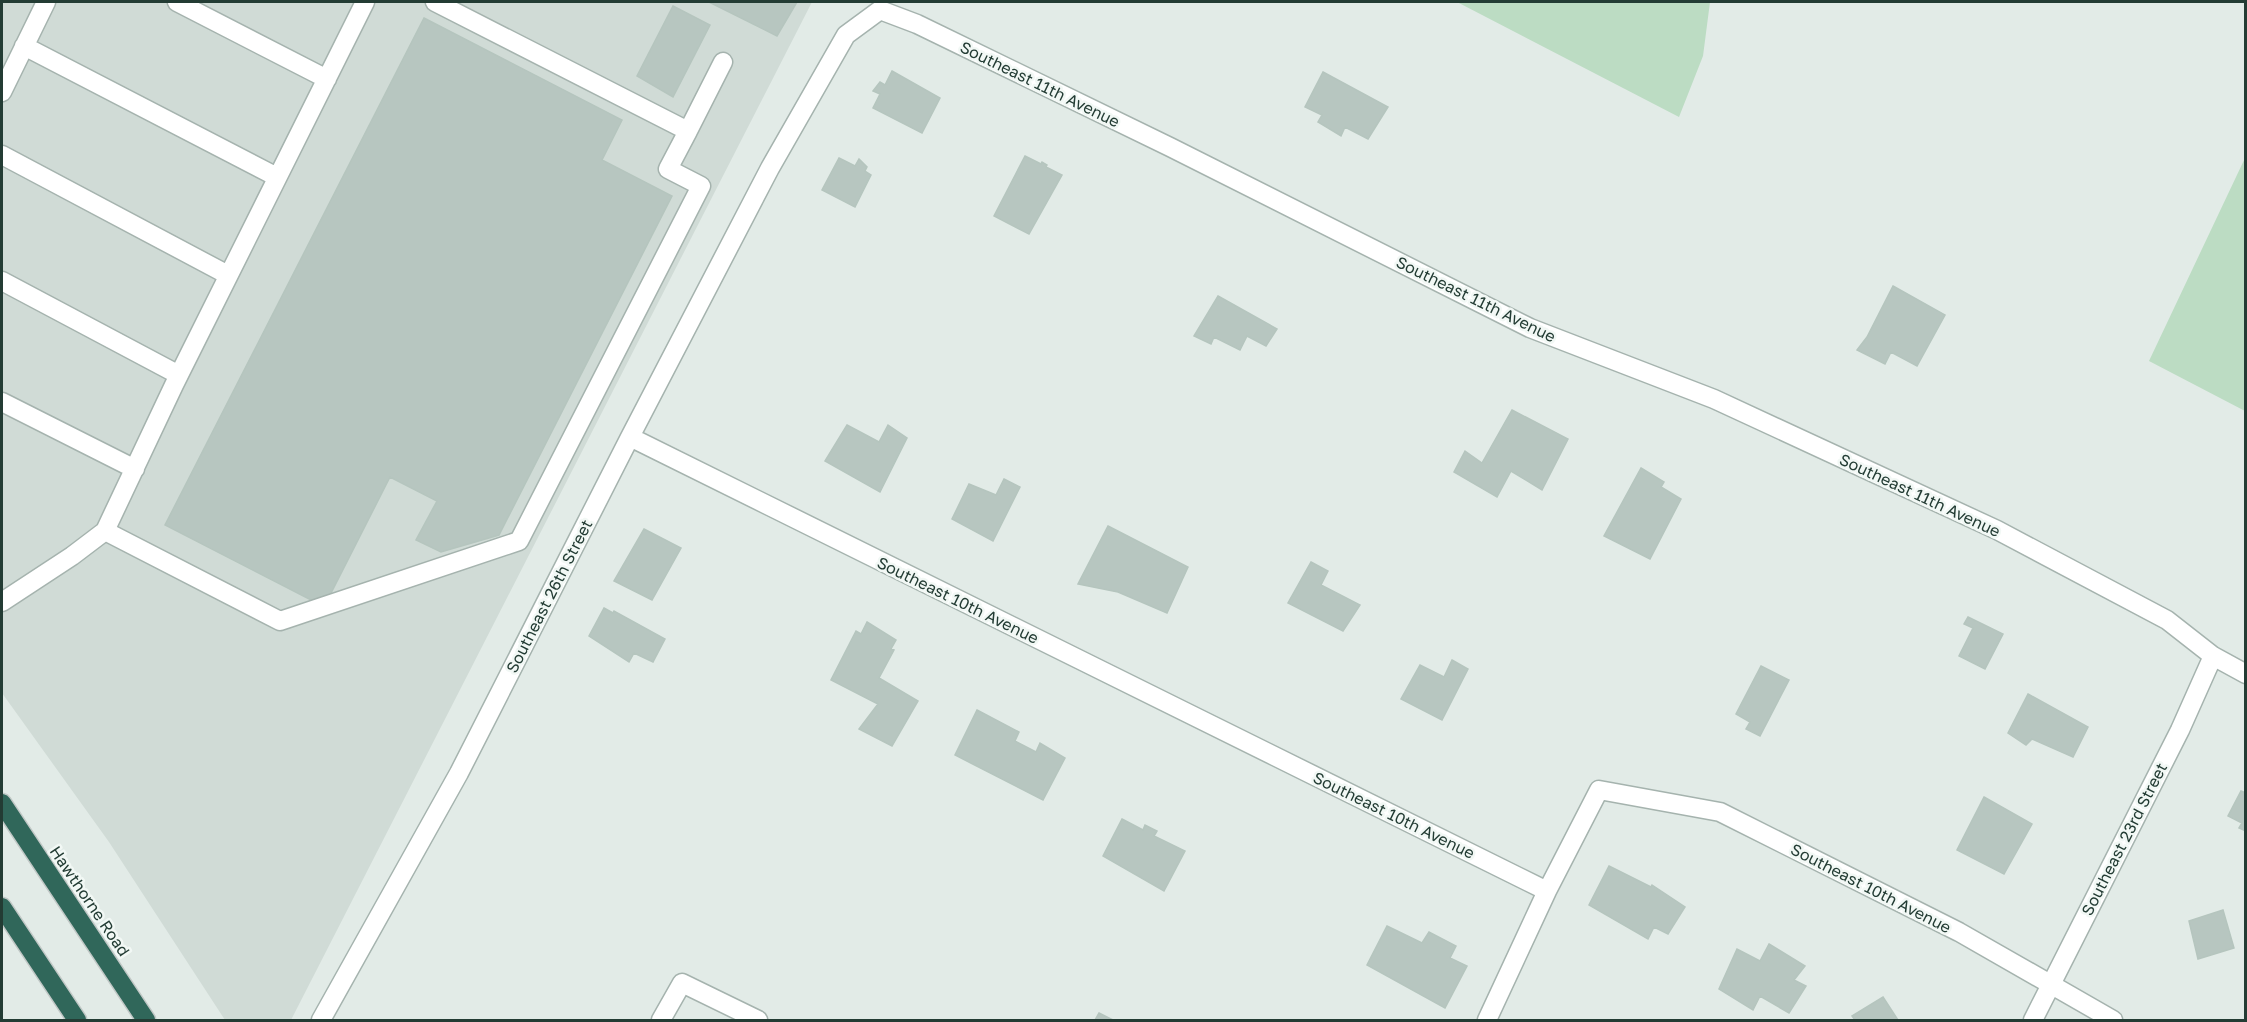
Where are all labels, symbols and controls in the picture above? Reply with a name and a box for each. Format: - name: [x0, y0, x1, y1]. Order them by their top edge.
- street label: Southeast 11th Avenue: [957, 37, 1123, 131]
- street label: Southeast 11th Avenue: [1393, 252, 1559, 346]
- street label: Southeast 11th Avenue: [1836, 449, 2004, 541]
- street label: Southeast 26th Street: [502, 516, 596, 676]
- street label: Southeast 10th Avenue: [874, 552, 1042, 648]
- street label: Southeast 23rd Street: [2077, 759, 2171, 919]
- street label: Southeast 10th Avenue: [1310, 767, 1478, 863]
- street label: Southeast 10th Avenue: [1787, 839, 1955, 937]
- street label: Hawthorne Road: [46, 842, 134, 960]

